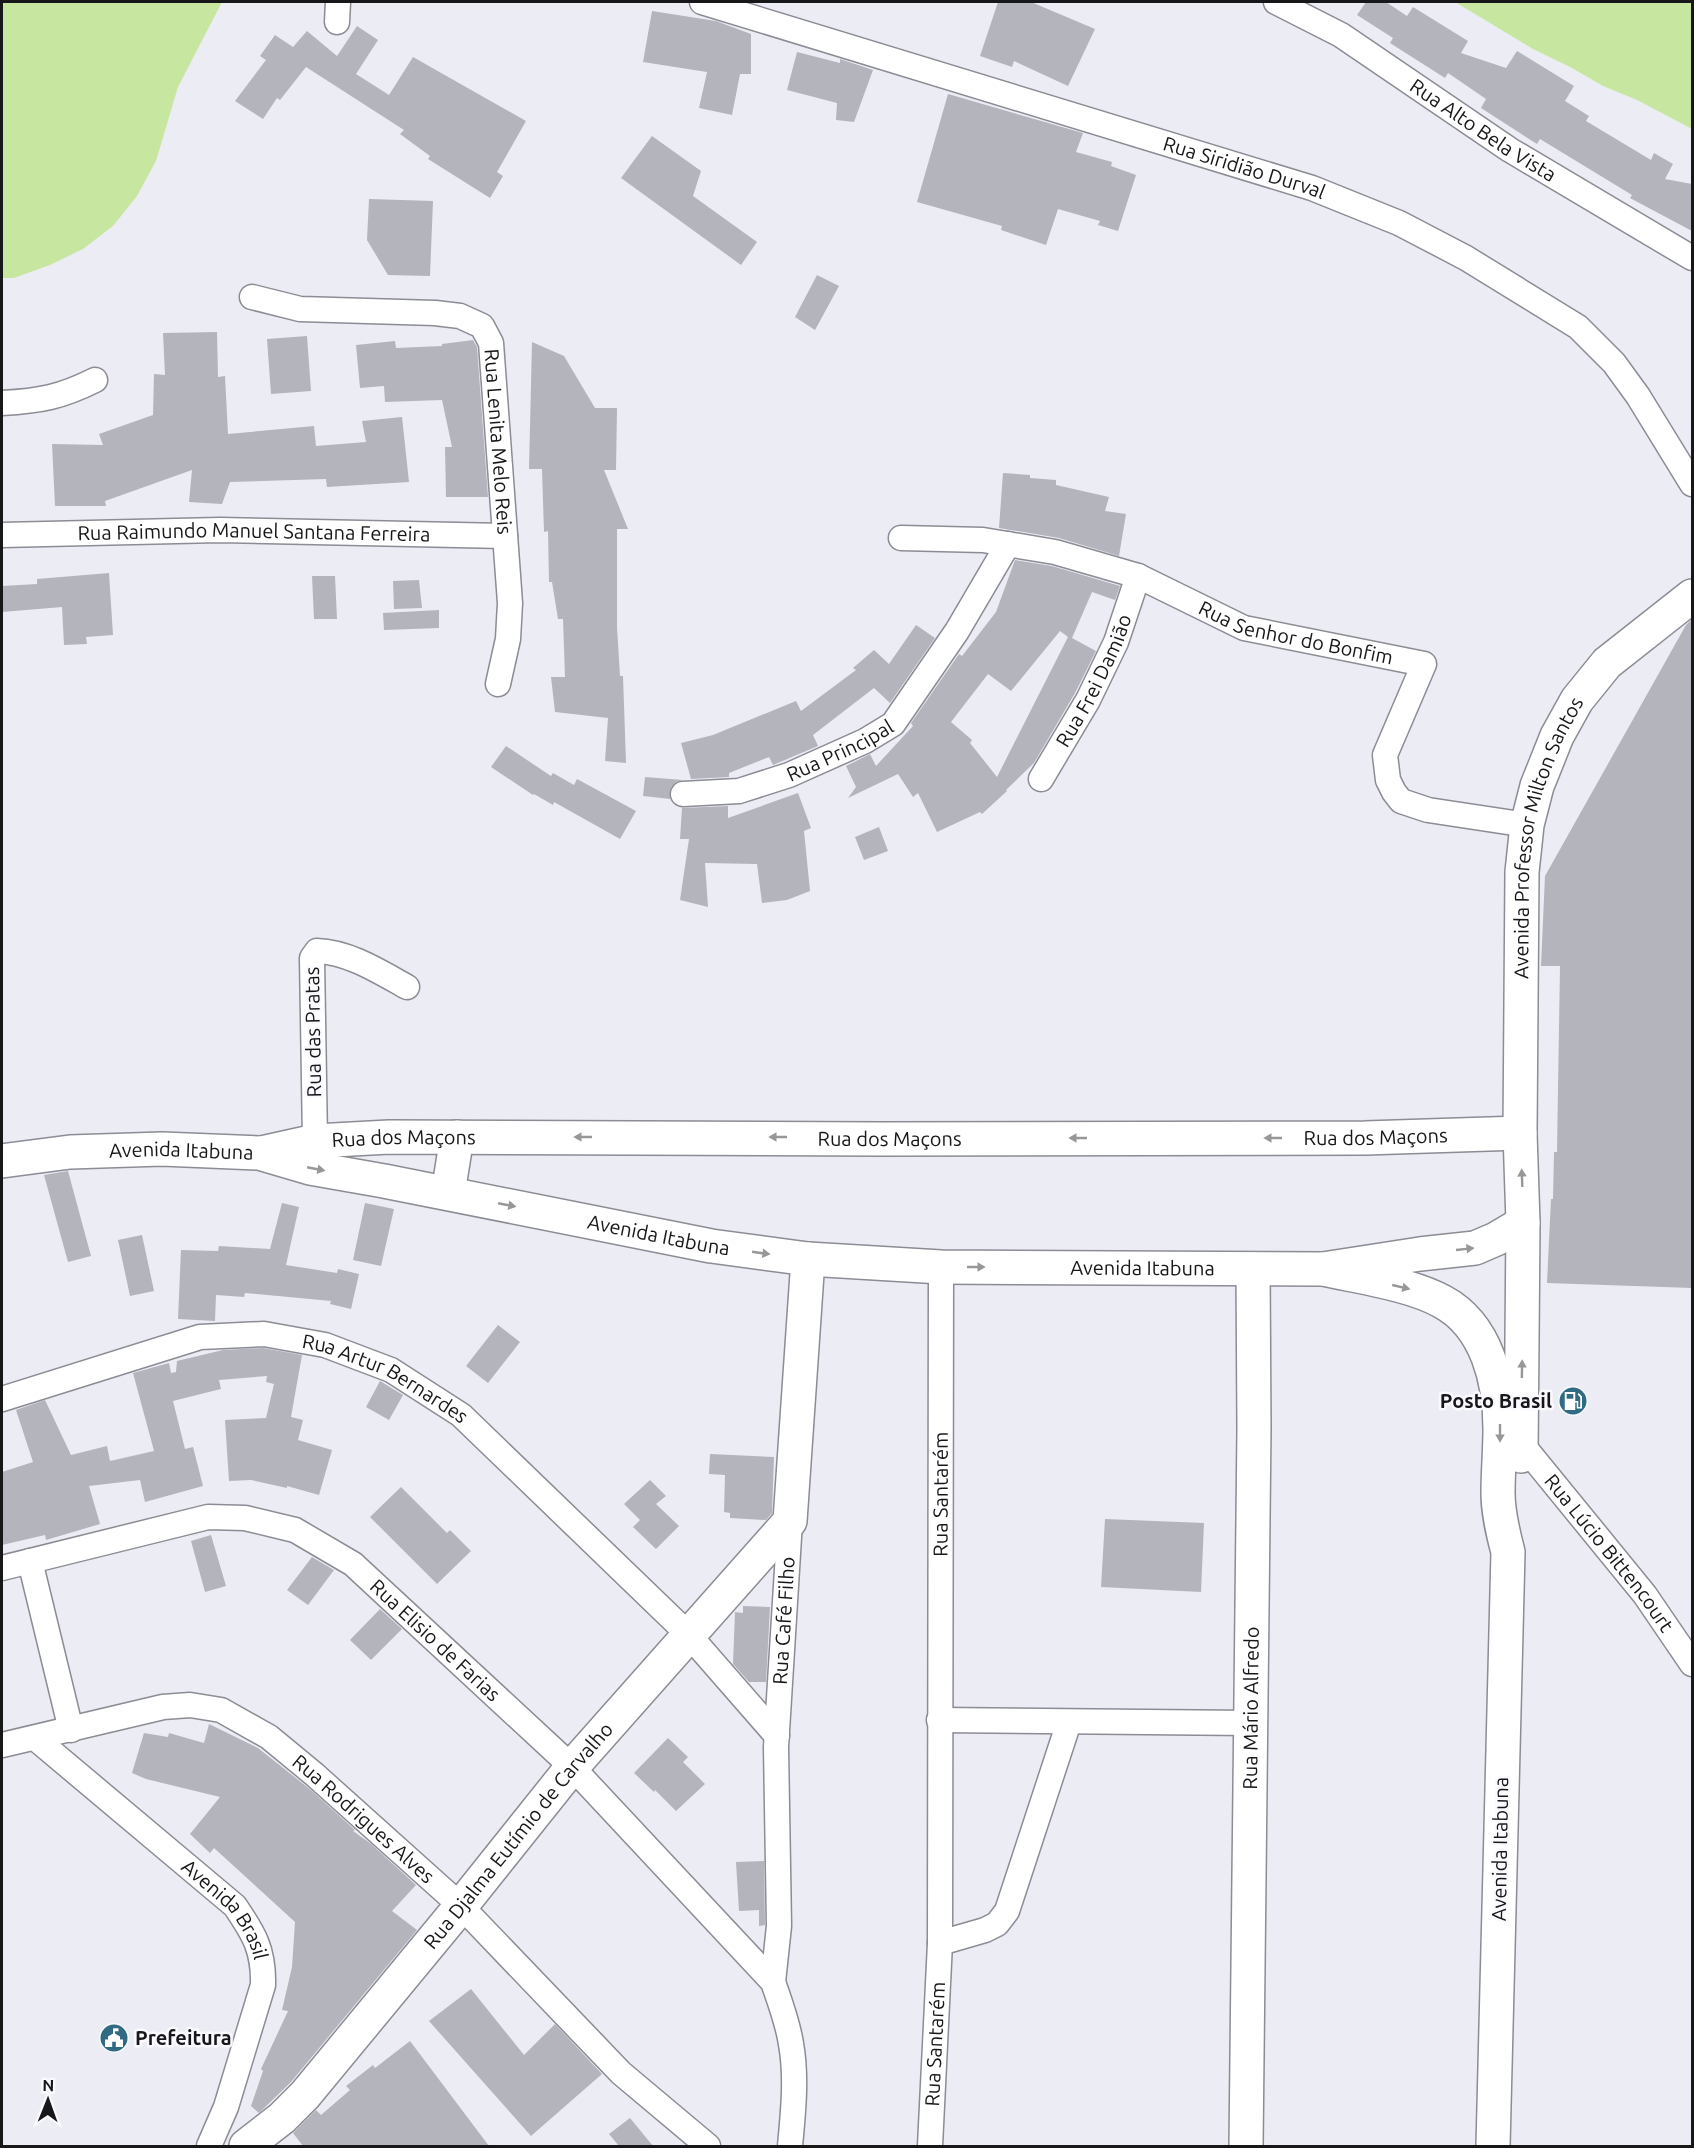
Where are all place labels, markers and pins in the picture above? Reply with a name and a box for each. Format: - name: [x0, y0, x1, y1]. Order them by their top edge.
- fuel station icon: Posto Brasil: [1557, 1385, 1589, 1417]
- place label: Posto Brasil: [1440, 1389, 1552, 1412]
- public building icon: Prefeitura: [98, 2022, 130, 2054]
- place label: Prefeitura: [135, 2026, 232, 2049]

